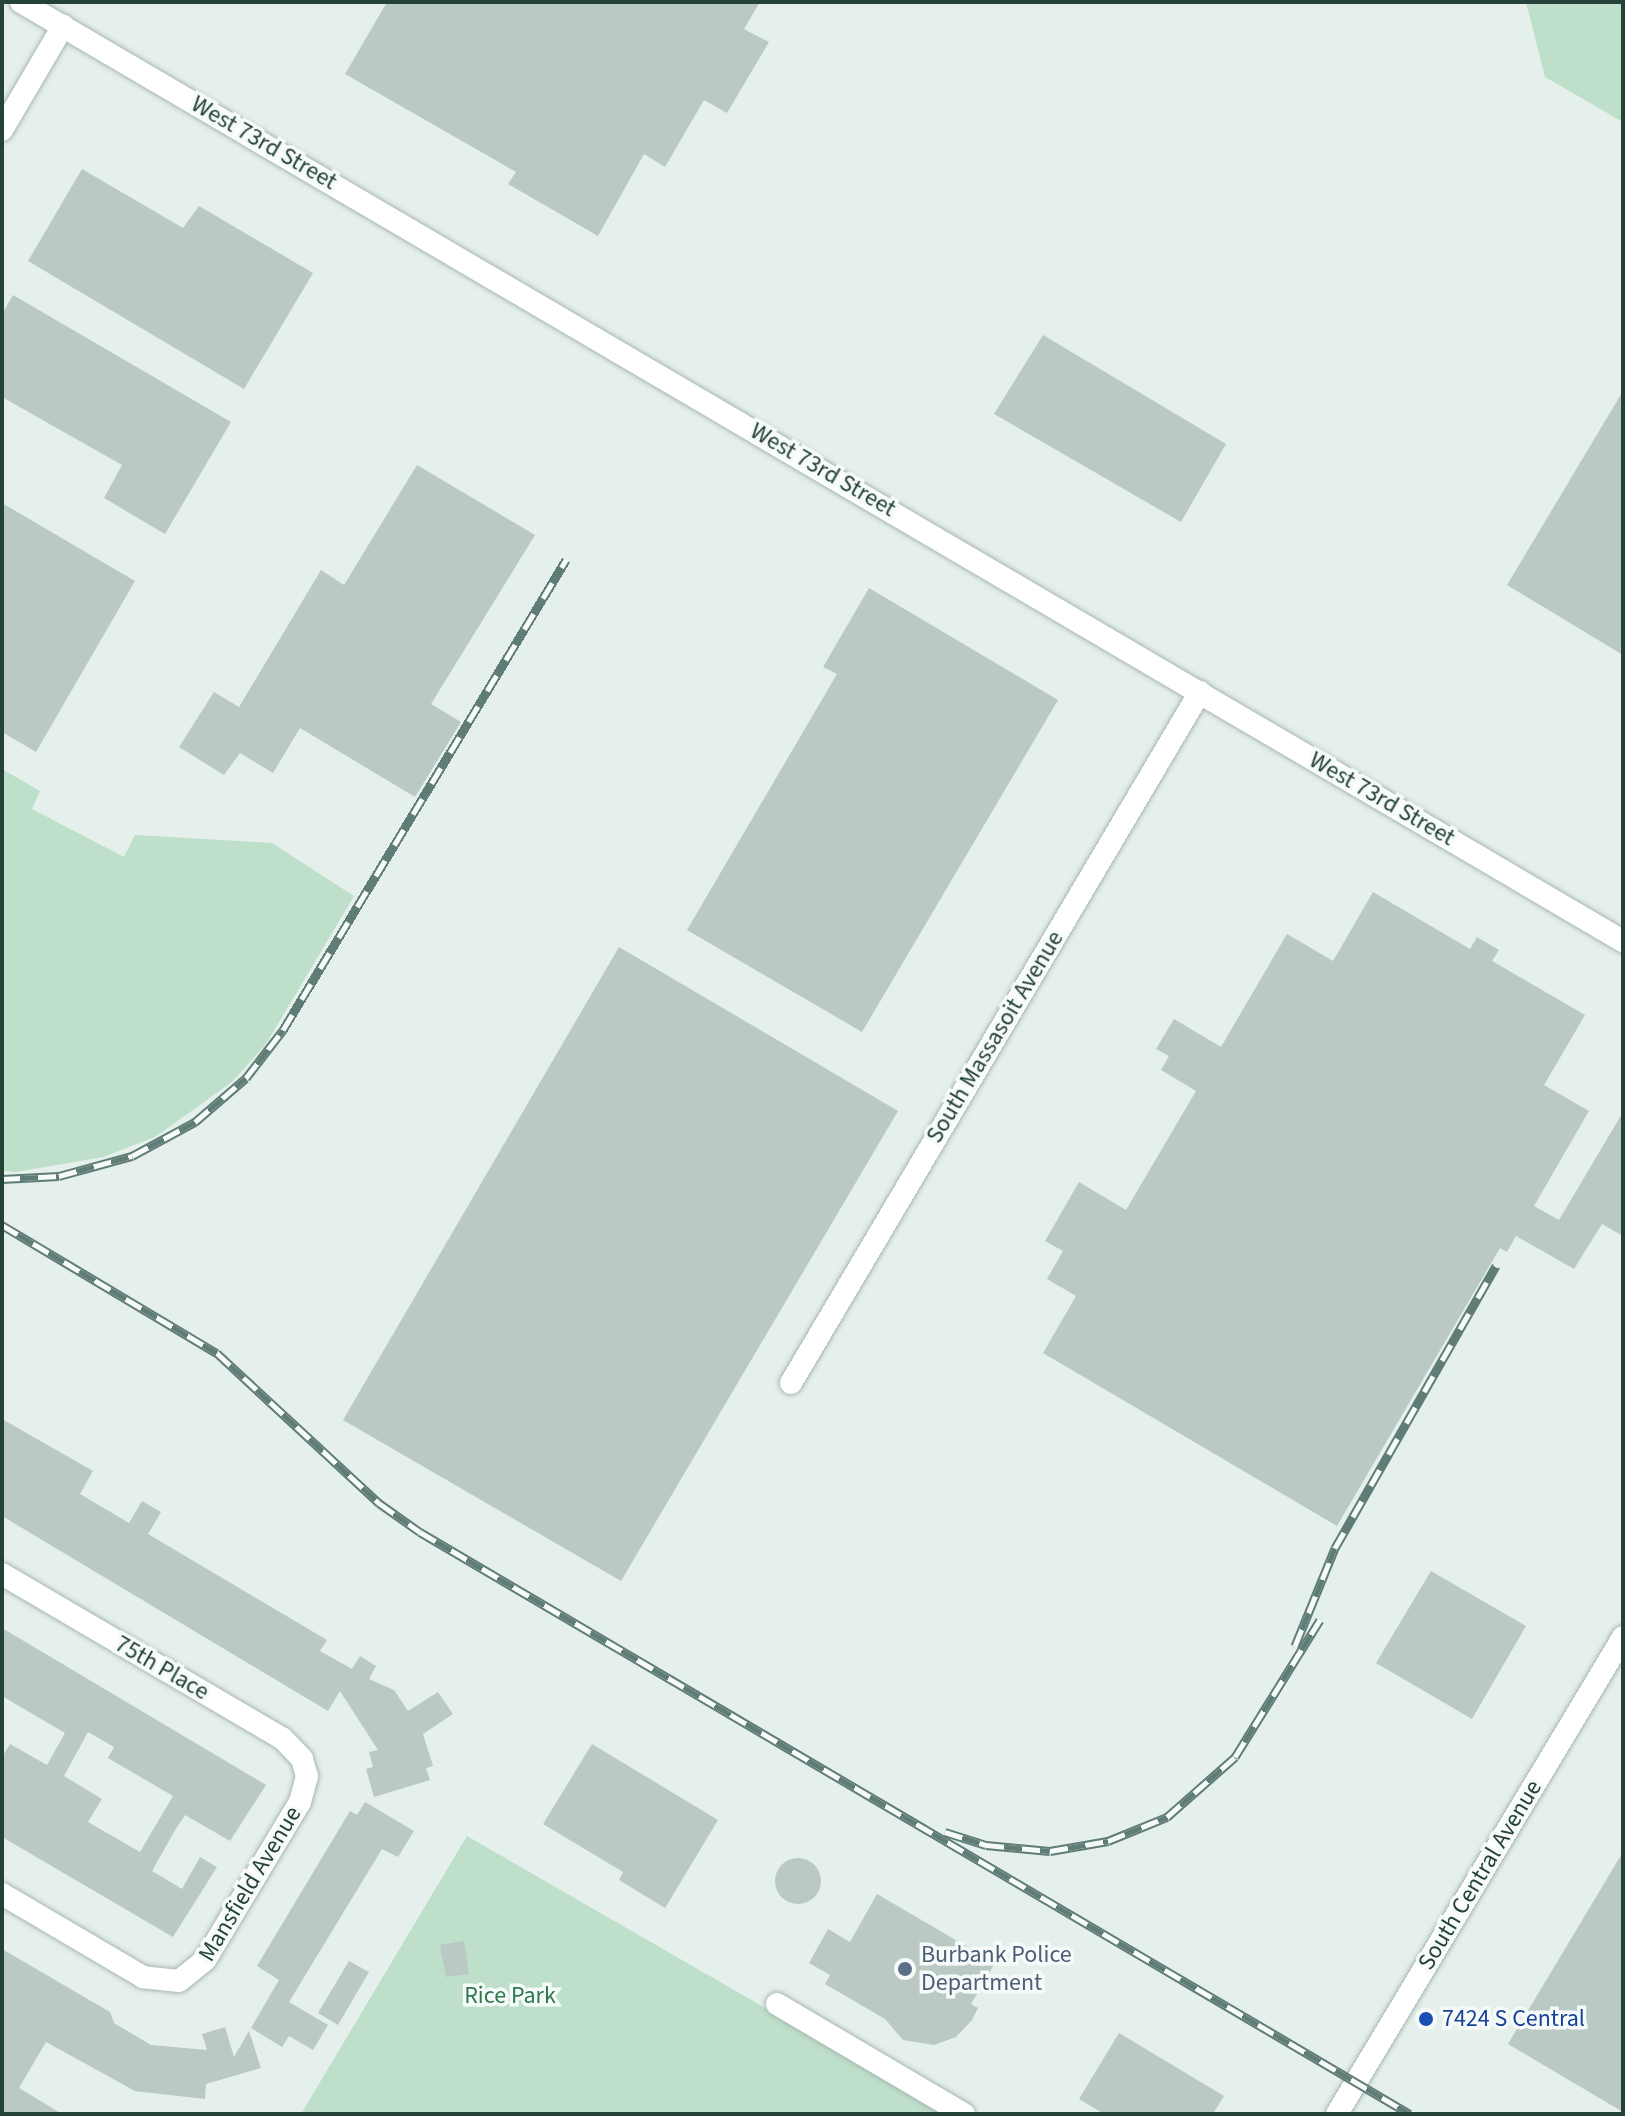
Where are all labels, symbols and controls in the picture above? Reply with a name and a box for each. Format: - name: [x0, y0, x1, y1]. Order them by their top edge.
- street label: West 73rd Street: [186, 90, 342, 196]
- street label: West 73rd Street: [745, 417, 901, 523]
- street label: West 73rd Street: [1304, 746, 1460, 852]
- street label: South Massasoit Avenue: [920, 926, 1070, 1148]
- street label: 75th Place: [110, 1630, 214, 1706]
- street label: South Central Avenue: [1412, 1775, 1548, 1975]
- street label: Mansfield Avenue: [192, 1801, 308, 1967]
- place label: Burbank Police Department: [921, 1941, 1072, 1997]
- marker: Burbank Police Department: [896, 1960, 914, 1978]
- park label: Rice Park: [464, 1982, 556, 2010]
- place label: 7424 S Central: [1442, 2005, 1585, 2033]
- marker: 7424 S Central: [1417, 2010, 1435, 2028]

